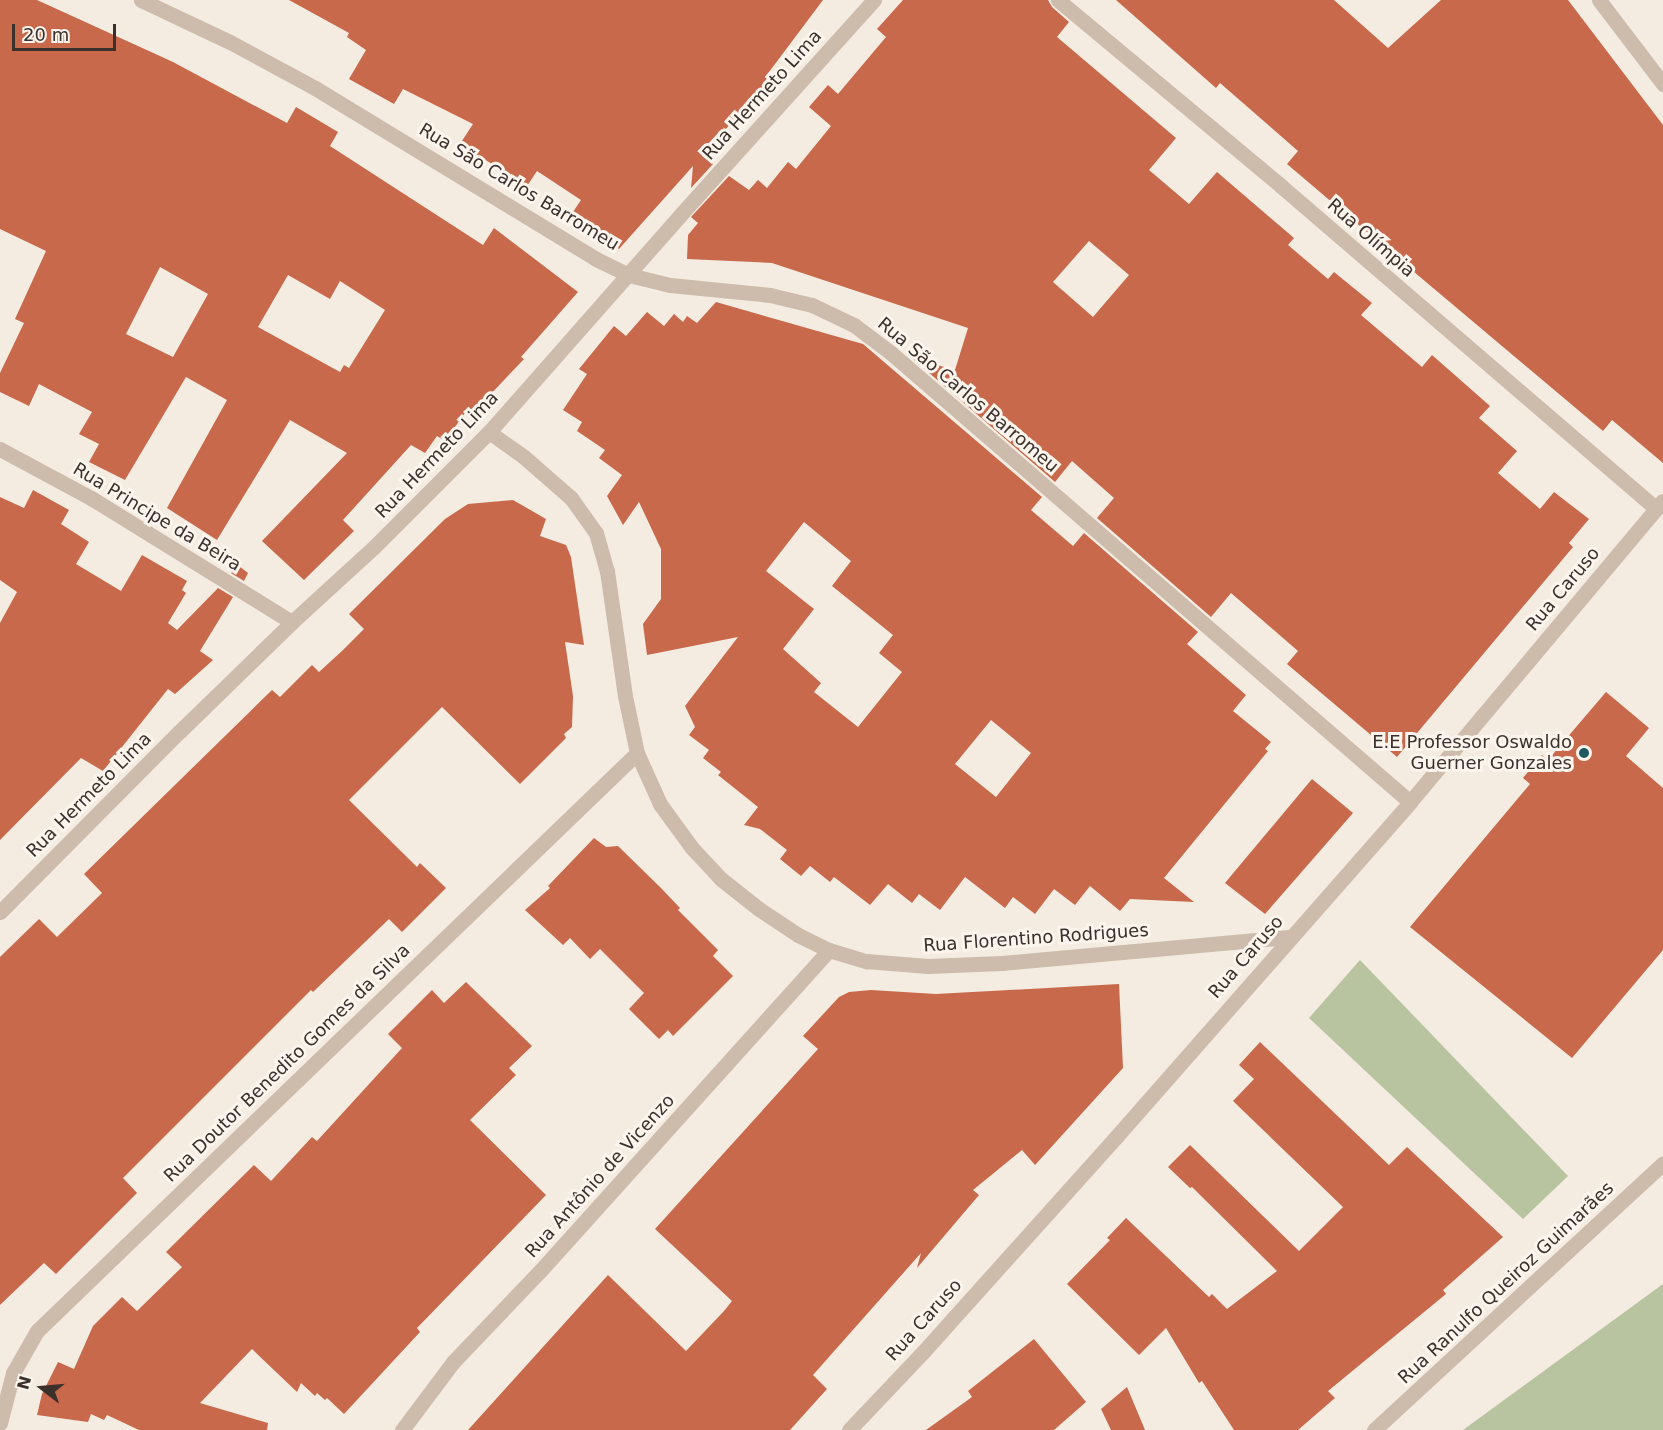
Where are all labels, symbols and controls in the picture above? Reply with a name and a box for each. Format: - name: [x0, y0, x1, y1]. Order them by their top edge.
- scale bar: [15, 12, 118, 50]
- text: 20 m: [23, 24, 69, 45]
- street label: Rua Hermeto Lima: [698, 26, 826, 164]
- street label: Rua São Carlos Barromeu: [415, 119, 623, 255]
- street label: Rua Olímpia: [1323, 194, 1419, 282]
- street label: Rua São Carlos Barromeu: [873, 313, 1063, 477]
- street label: Rua Hermeto Lima: [371, 387, 503, 523]
- street label: Rua Principe da Beira: [69, 458, 245, 576]
- street label: Rua Caruso: [1522, 543, 1604, 635]
- street label: Rua Hermeto Lima: [22, 728, 156, 862]
- place label: E.E Professor Oswaldo Guerner Gonzales: [1372, 732, 1572, 774]
- marker: E.E Professor Oswaldo Guerner Gonzales: [1577, 746, 1591, 760]
- street label: Rua Caruso: [1204, 911, 1288, 1003]
- street label: Rua Florentino Rodrigues: [923, 919, 1149, 957]
- street label: Rua Doutor Benedito Gomes da Silva: [160, 939, 414, 1187]
- street label: Rua Antônio de Vicenzo: [521, 1090, 679, 1262]
- street label: Rua Ranulfo Queiroz Guimarães: [1394, 1177, 1618, 1389]
- street label: Rua Caruso: [882, 1275, 966, 1365]
- north arrow: [12, 1358, 72, 1418]
- text: N: [13, 1374, 35, 1392]

